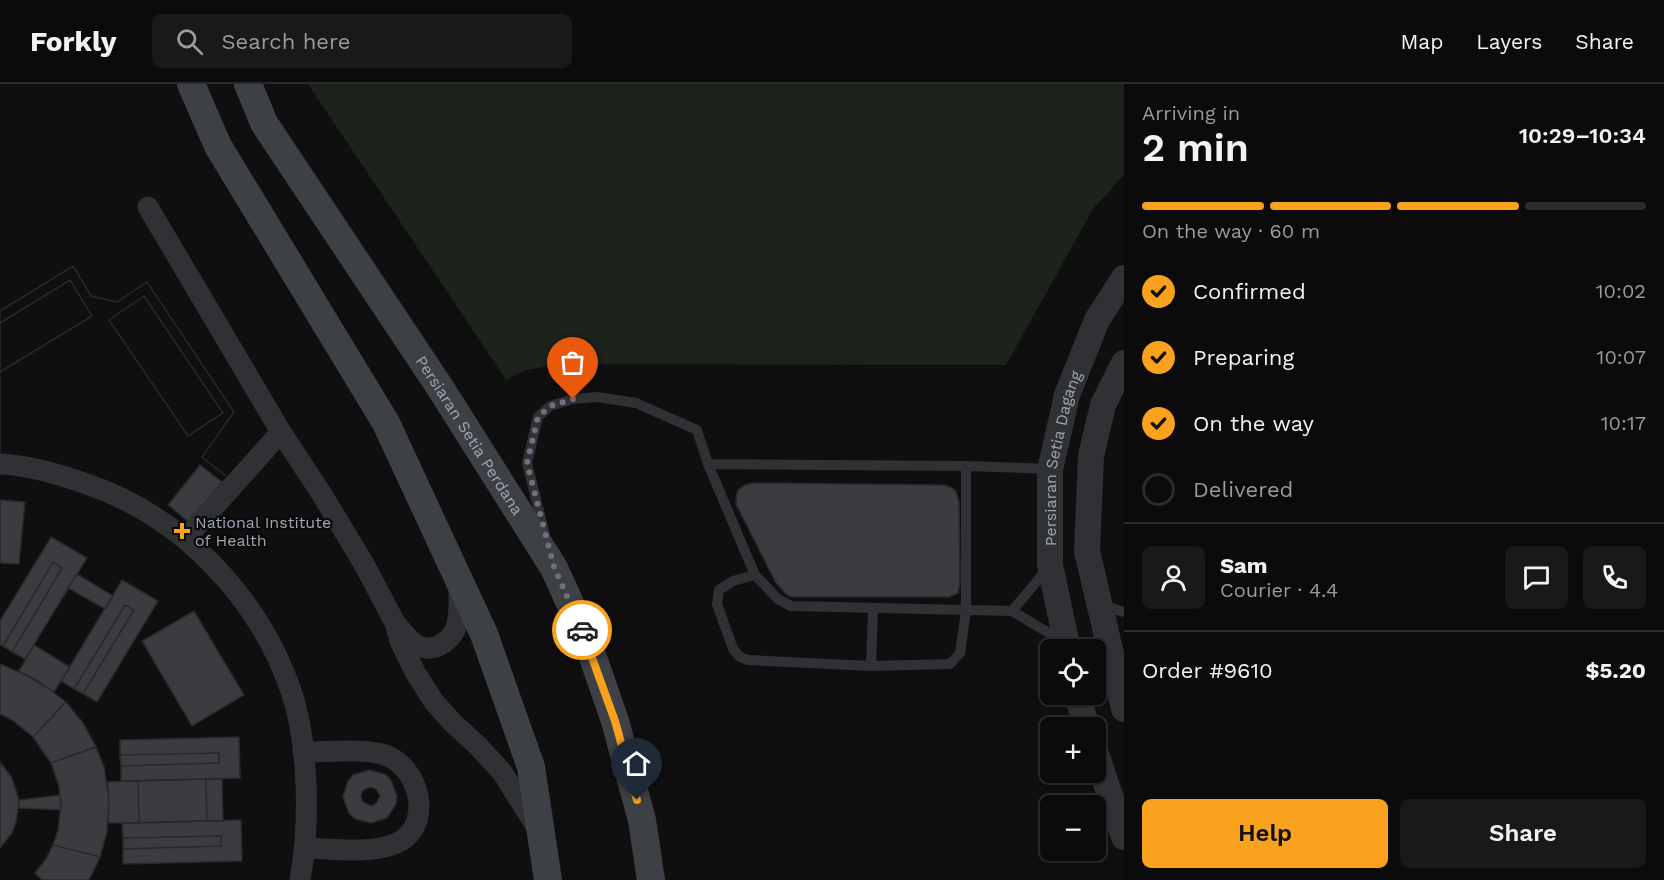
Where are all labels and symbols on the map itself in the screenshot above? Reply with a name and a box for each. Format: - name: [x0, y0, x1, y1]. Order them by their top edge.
- pin: [547, 337, 598, 399]
- street label: Persiaran Setia Perdana: [411, 352, 527, 519]
- street label: Persiaran Setia Dagang: [1041, 368, 1086, 546]
- place label: National Institute of Health: [195, 513, 331, 550]
- marker: National Institute of Health: [173, 522, 191, 540]
- courier: [552, 600, 612, 660]
- pin: [611, 738, 662, 800]

